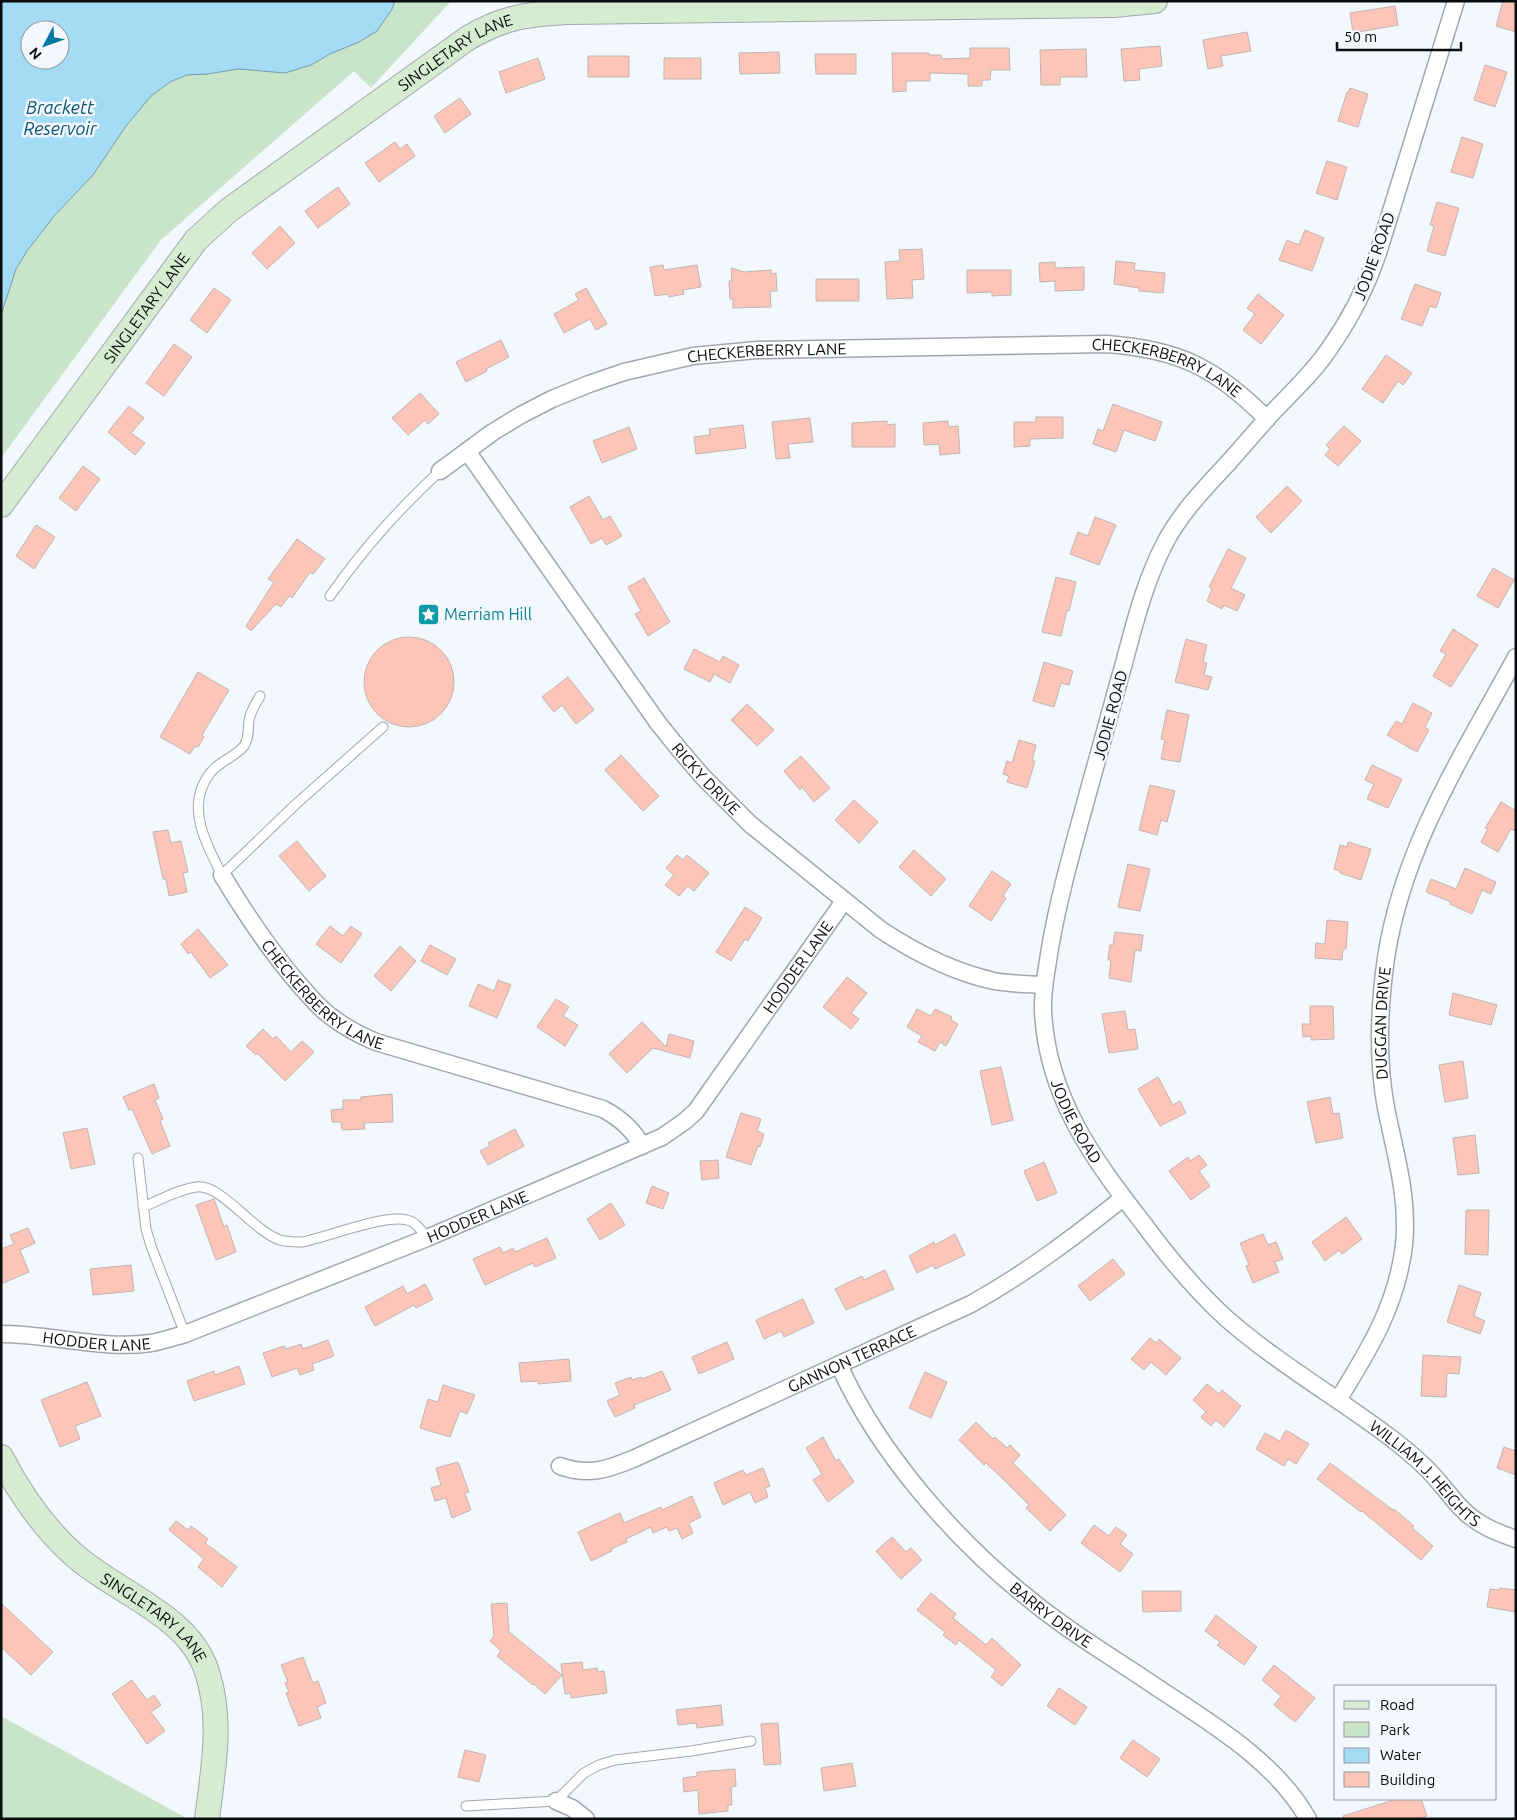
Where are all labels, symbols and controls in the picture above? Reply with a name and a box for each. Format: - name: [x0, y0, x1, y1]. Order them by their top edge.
- street label: SINGLETARY LANE: [394, 10, 515, 94]
- north arrow: [20, 20, 70, 70]
- scale bar: [1337, 20, 1461, 52]
- text: 50 m: [1344, 28, 1377, 45]
- text: N: [26, 44, 45, 63]
- water label: Brackett Reservoir: [23, 97, 98, 138]
- street label: JODIE ROAD: [1350, 210, 1398, 302]
- street label: SINGLETARY LANE: [100, 249, 193, 366]
- street label: CHECKERBERRY LANE: [1092, 335, 1245, 400]
- street label: CHECKERBERRY LANE: [685, 339, 846, 366]
- place icon: Merriam Hill: [416, 602, 440, 626]
- place label: Merriam Hill: [444, 605, 532, 623]
- street label: JODIE ROAD: [1089, 668, 1131, 762]
- street label: RICKY DRIVE: [669, 739, 744, 818]
- street label: HODDER LANE: [759, 918, 836, 1016]
- street label: CHECKERBERRY LANE: [258, 936, 386, 1053]
- street label: DUGGAN DRIVE: [1371, 965, 1394, 1081]
- street label: JODIE ROAD: [1048, 1077, 1105, 1167]
- street label: HODDER LANE: [424, 1187, 531, 1246]
- street label: GANNON TERRACE: [785, 1322, 918, 1396]
- street label: HODDER LANE: [42, 1328, 152, 1354]
- street label: WILLIAM J. HEIGHTS: [1367, 1417, 1484, 1530]
- street label: SINGLETARY LANE: [98, 1569, 211, 1665]
- street label: BARRY DRIVE: [1007, 1578, 1095, 1651]
- legend: [1334, 1685, 1497, 1800]
- text: Road: [1380, 1696, 1415, 1713]
- text: Park: [1380, 1721, 1410, 1738]
- text: Water: [1380, 1746, 1421, 1763]
- text: Building: [1380, 1771, 1435, 1788]

